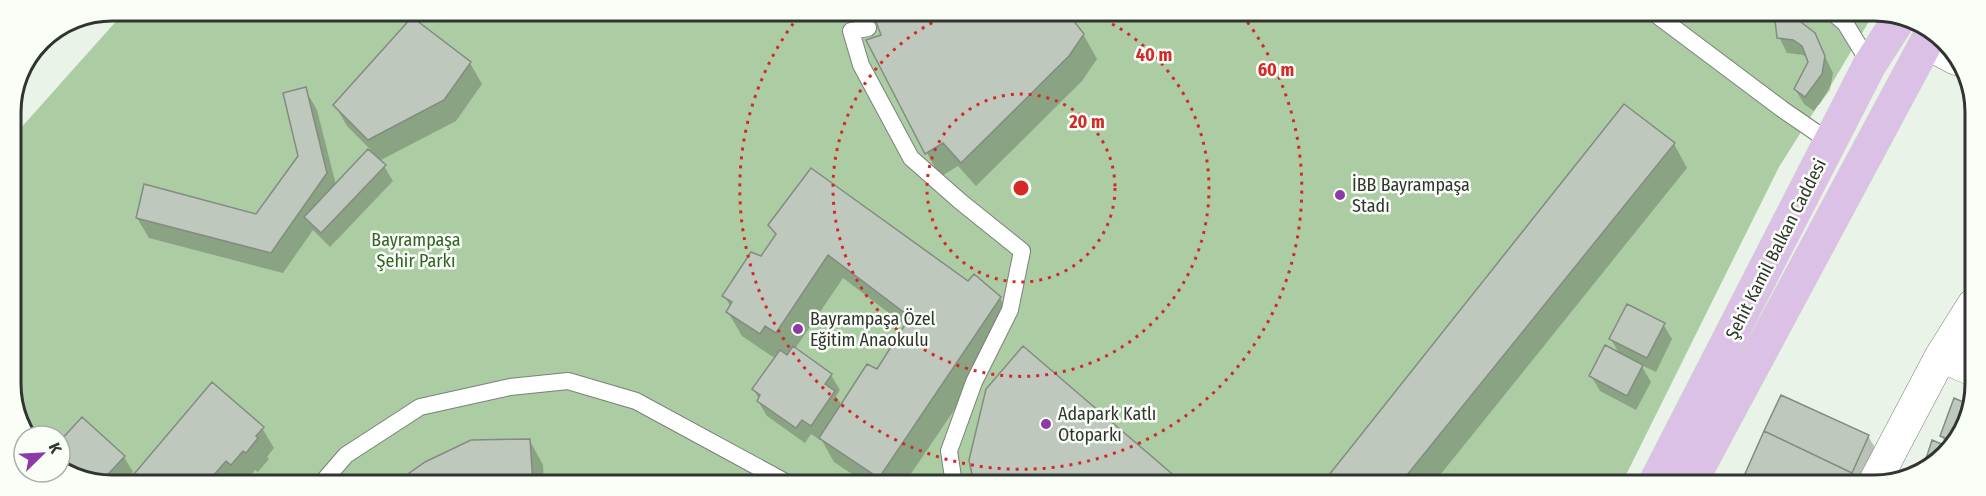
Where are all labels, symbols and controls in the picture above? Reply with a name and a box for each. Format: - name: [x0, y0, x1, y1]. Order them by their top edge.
- text: 40 m: [1136, 44, 1172, 66]
- text: 60 m: [1258, 59, 1294, 81]
- text: 20 m: [1068, 111, 1105, 133]
- street label: Şehit Kamil Balkan Caddesi: [1721, 155, 1831, 343]
- place label: İBB Bayrampaşa Stadı: [1352, 174, 1470, 217]
- centre of rings: [1011, 178, 1031, 198]
- marker: İBB Bayrampaşa Stadı: [1333, 188, 1347, 202]
- park label: Bayrampaşa Şehir Parkı: [371, 229, 461, 272]
- place label: Bayrampaşa Özel Eğitim Anaokulu: [810, 308, 936, 351]
- marker: Bayrampaşa Özel Eğitim Anaokulu: [791, 322, 805, 336]
- place label: Adapark Katlı Otoparkı: [1058, 403, 1156, 446]
- marker: Adapark Katlı Otoparkı: [1039, 417, 1053, 431]
- north arrow: [12, 424, 72, 484]
- text: K: [45, 440, 66, 457]

